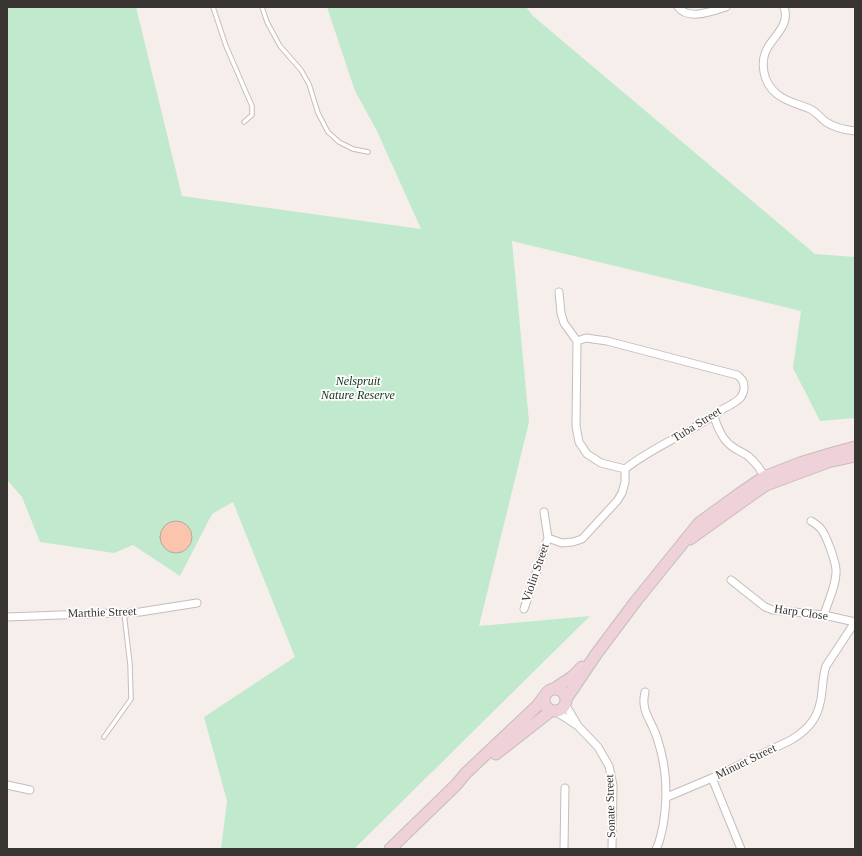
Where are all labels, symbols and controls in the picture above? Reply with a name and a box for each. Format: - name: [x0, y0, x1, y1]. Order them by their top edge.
- park label: Nelspruit Nature Reserve: [321, 375, 395, 403]
- street label: Tuba Street: [670, 404, 724, 446]
- street label: Violin Street: [519, 542, 553, 604]
- street label: Harp Close: [773, 602, 829, 624]
- street label: Marthie Street: [67, 605, 137, 621]
- street label: Minuet Street: [713, 741, 779, 783]
- street label: Sonate Street: [603, 774, 619, 838]

